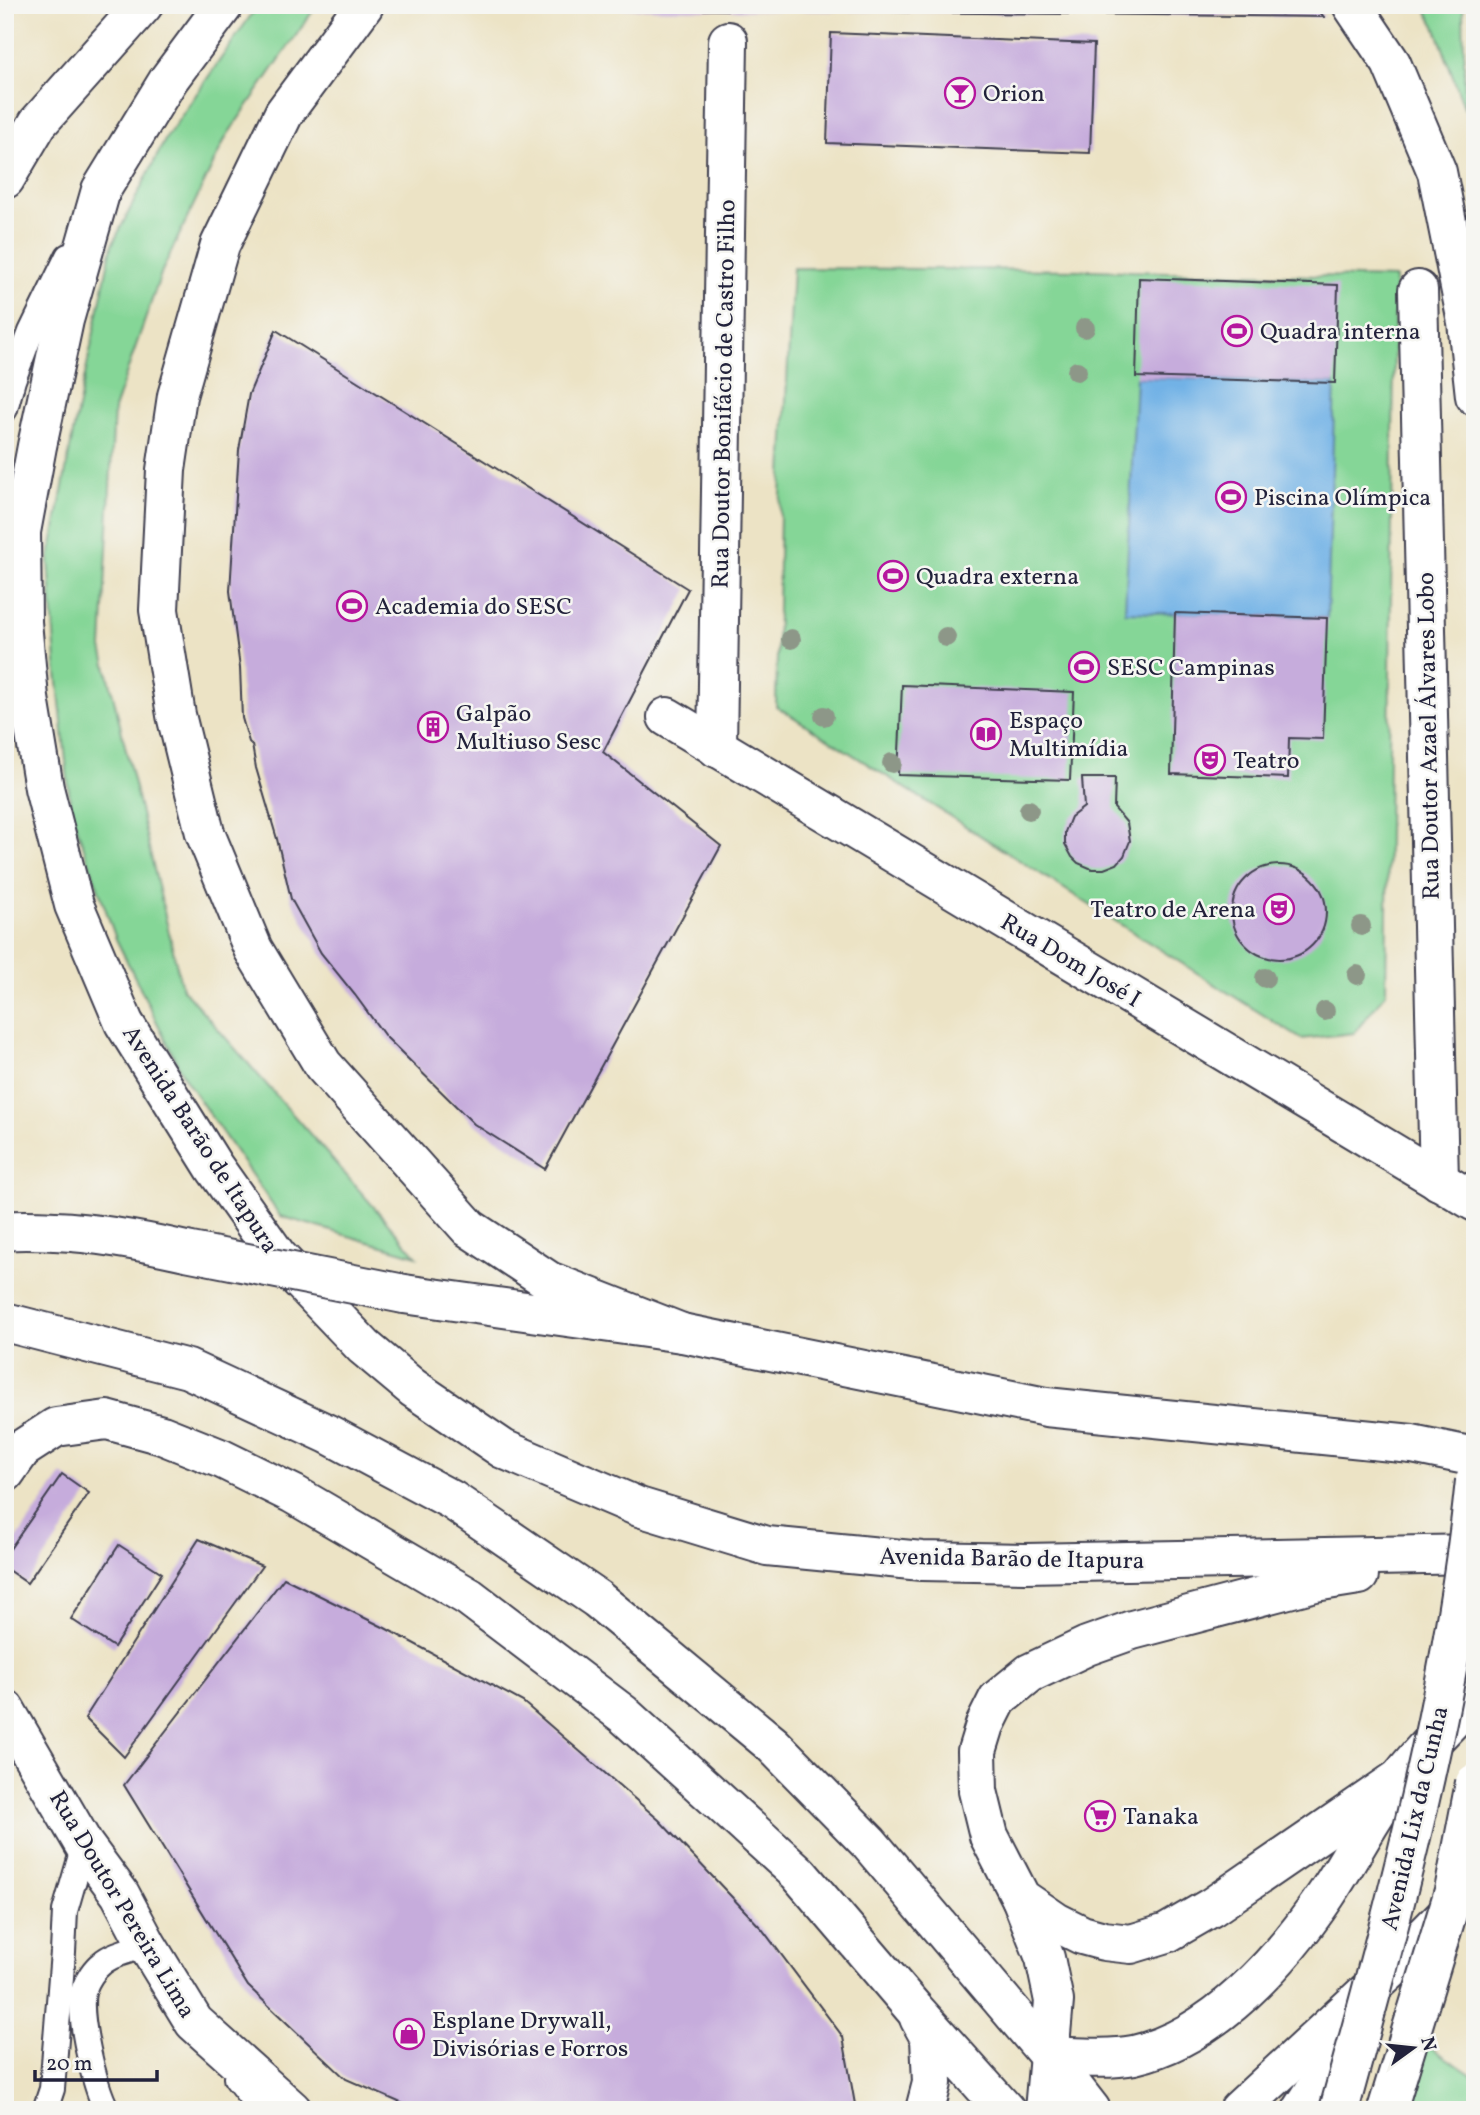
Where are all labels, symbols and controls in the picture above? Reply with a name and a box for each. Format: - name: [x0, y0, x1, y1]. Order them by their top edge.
- bar icon: Orion: [943, 76, 977, 110]
- place label: Orion: [983, 78, 1045, 112]
- street label: Rua Doutor Bonifácio de Castro Filho: [705, 199, 745, 589]
- sports icon: Quadra interna: [1220, 314, 1254, 348]
- place label: Quadra interna: [1260, 316, 1421, 350]
- sports icon: Piscina Olímpica: [1214, 480, 1248, 514]
- place label: Piscina Olímpica: [1254, 482, 1431, 516]
- sports icon: Quadra externa: [876, 559, 910, 593]
- place label: Quadra externa: [916, 561, 1079, 595]
- street label: Rua Doutor Azael Álvares Lobo: [1410, 572, 1450, 900]
- sports icon: Academia do SESC: [335, 589, 369, 623]
- place label: Academia do SESC: [375, 591, 572, 625]
- sports icon: SESC Campinas: [1067, 650, 1101, 684]
- place label: SESC Campinas: [1107, 652, 1275, 686]
- place label: Galpão Multiuso Sesc: [456, 698, 601, 760]
- place label: Espaço Multimídia: [1009, 705, 1128, 767]
- building icon: Galpão Multiuso Sesc: [416, 710, 450, 744]
- library icon: Espaço Multimídia: [969, 717, 1003, 751]
- theatre icon: Teatro: [1193, 743, 1227, 777]
- place label: Teatro: [1233, 745, 1300, 779]
- theatre icon: Teatro de Arena: [1262, 892, 1296, 926]
- place label: Teatro de Arena: [1090, 894, 1256, 928]
- street label: Rua Dom José I: [993, 906, 1147, 1017]
- street label: Avenida Barão de Itapura: [113, 1020, 286, 1261]
- street label: Avenida Barão de Itapura: [879, 1541, 1145, 1579]
- street label: Avenida Lix da Cunha: [1374, 1703, 1458, 1934]
- street label: Rua Doutor Pereira Lima: [40, 1785, 203, 2025]
- supermarket icon: Tanaka: [1083, 1799, 1117, 1833]
- place label: Tanaka: [1123, 1801, 1199, 1835]
- place label: Esplane Drywall, Divisórias e Forros: [432, 2005, 628, 2067]
- north arrow: [1378, 2014, 1448, 2084]
- shop icon: Esplane Drywall, Divisórias e Forros: [392, 2017, 426, 2051]
- text: N: [1413, 2034, 1442, 2054]
- scale bar: [35, 2038, 158, 2082]
- text: 20 m: [46, 2050, 92, 2079]

